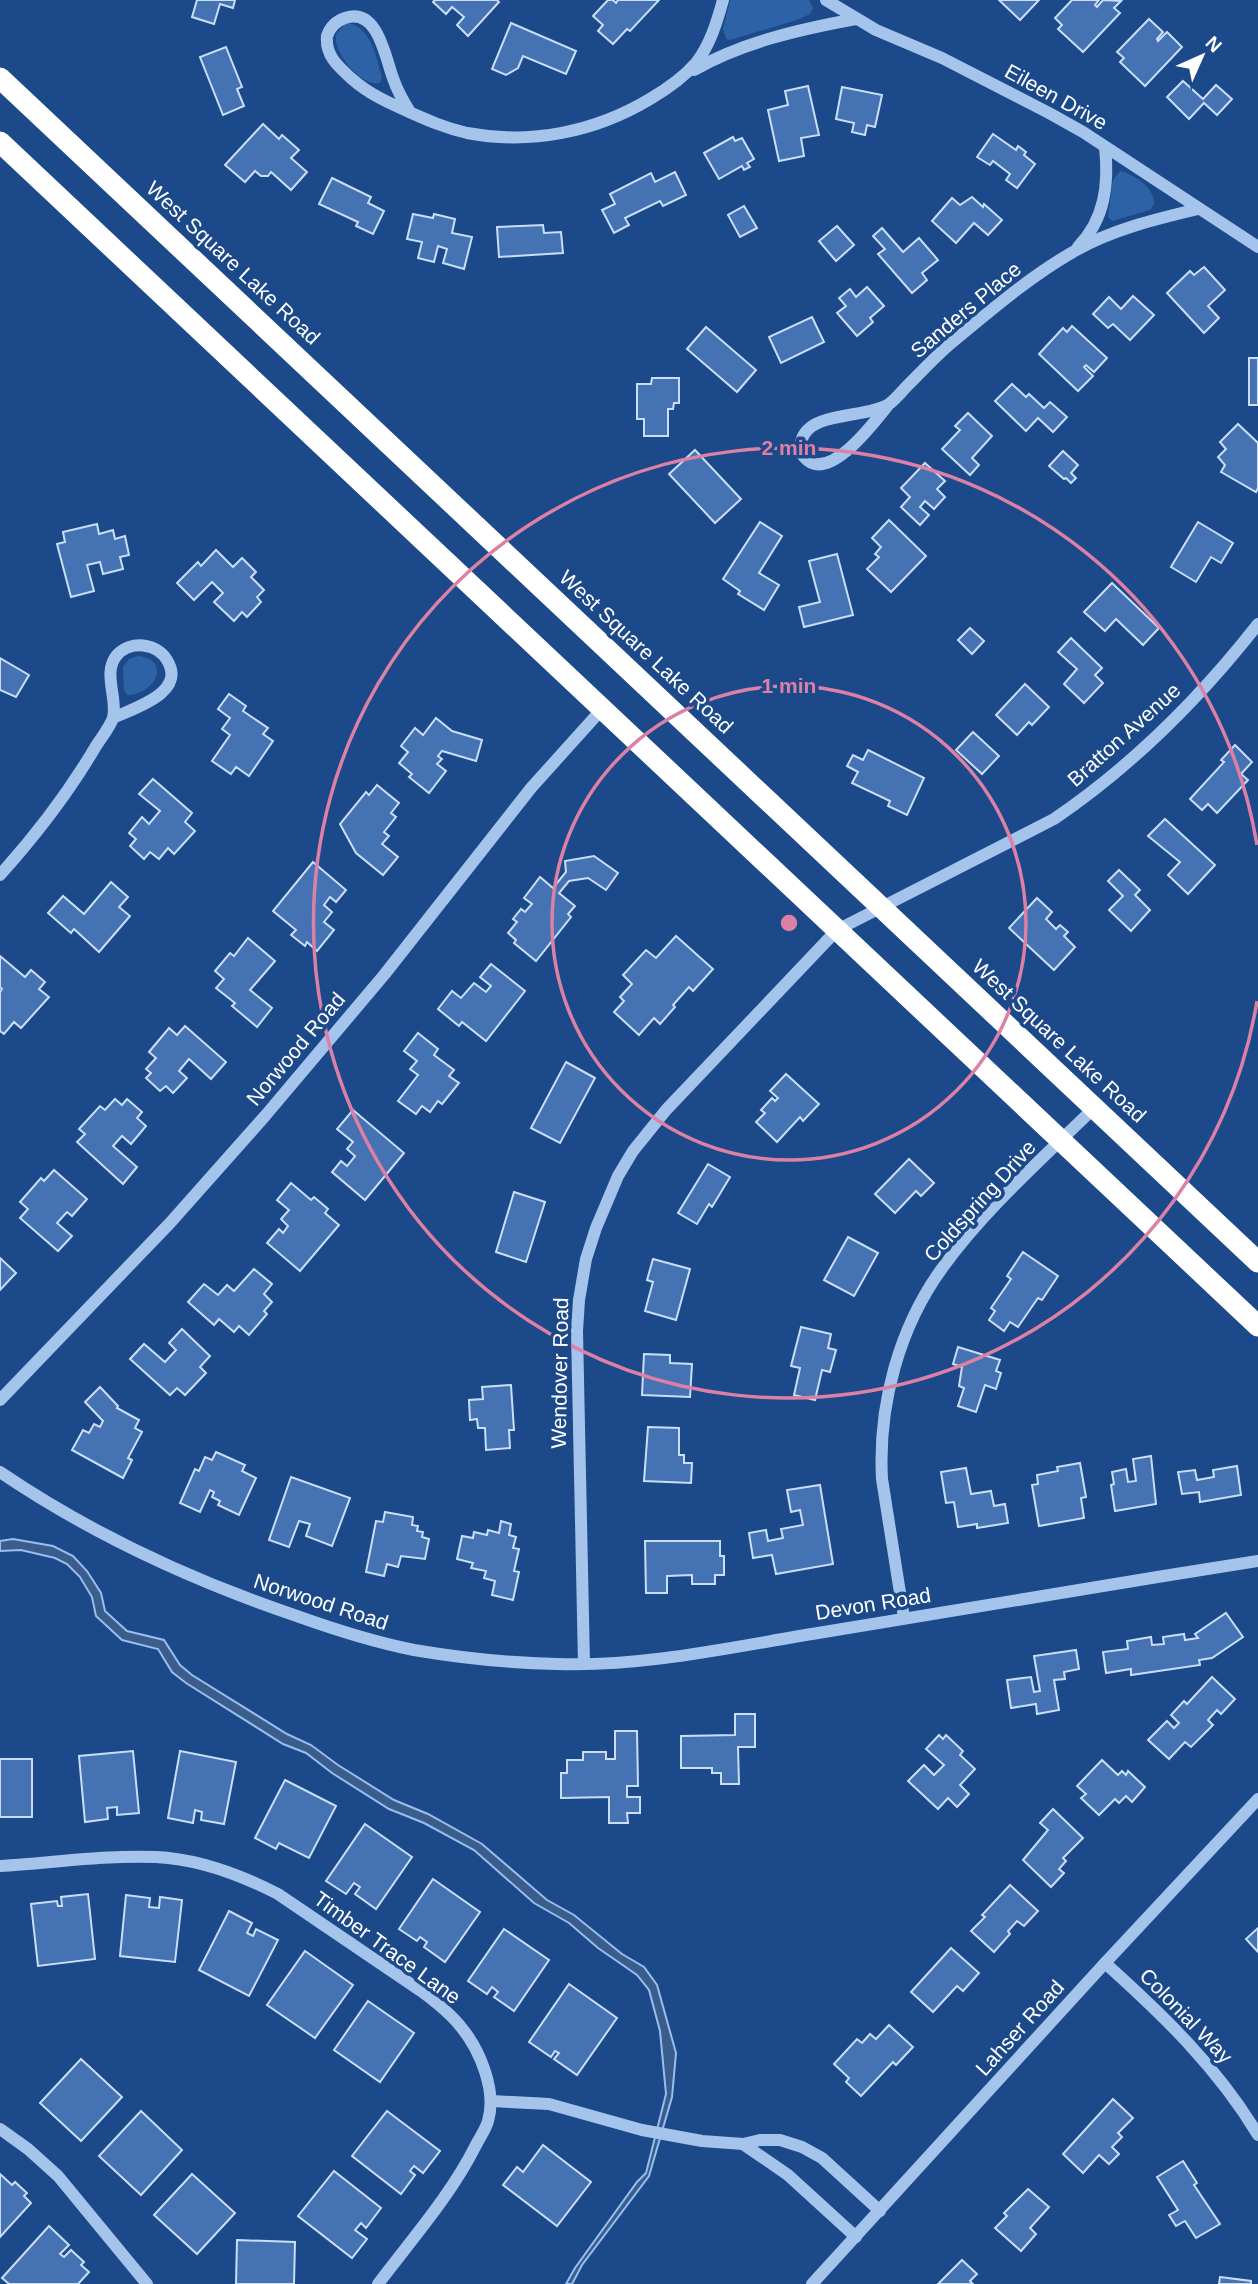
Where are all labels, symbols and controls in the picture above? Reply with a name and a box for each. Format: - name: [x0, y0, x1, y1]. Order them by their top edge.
- north arrow: [1167, 21, 1237, 91]
- text: N: [1201, 32, 1226, 57]
- street label: Eileen Drive: [1001, 59, 1111, 134]
- street label: West Square Lake Road: [142, 176, 325, 349]
- street label: Sanders Place: [906, 257, 1025, 362]
- text: 2 min: [762, 436, 816, 459]
- street label: West Square Lake Road: [555, 565, 738, 738]
- text: 1 min: [762, 674, 816, 697]
- street label: Bratton Avenue: [1063, 678, 1185, 791]
- centre of rings: [777, 911, 801, 935]
- street label: West Square Lake Road: [968, 954, 1151, 1127]
- street label: Norwood Road: [242, 988, 349, 1110]
- street label: Coldspring Drive: [919, 1135, 1040, 1266]
- street label: Wendover Road: [547, 1297, 572, 1449]
- street label: Norwood Road: [251, 1569, 391, 1634]
- street label: Devon Road: [813, 1583, 932, 1624]
- street label: Timber Trace Lane: [310, 1887, 465, 2008]
- street label: Colonial Way: [1135, 1963, 1238, 2068]
- street label: Lahser Road: [971, 1975, 1068, 2080]

